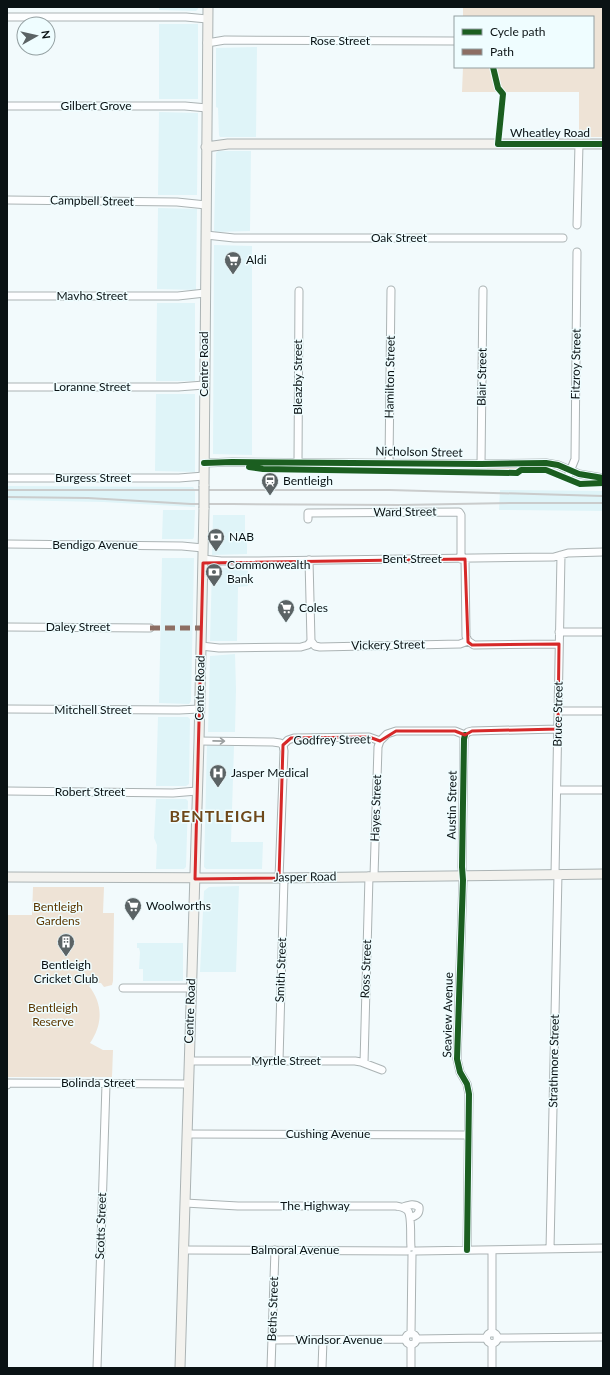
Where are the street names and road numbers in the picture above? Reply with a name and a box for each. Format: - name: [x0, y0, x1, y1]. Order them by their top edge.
- street label: Rose Street: [310, 33, 371, 48]
- street label: Gilbert Grove: [60, 98, 132, 113]
- street label: Wheatley Road: [510, 125, 590, 140]
- street label: Campbell Street: [50, 192, 135, 209]
- street label: Oak Street: [371, 230, 428, 245]
- street label: Mavho Street: [56, 288, 128, 303]
- street label: Fitzroy Street: [567, 328, 584, 399]
- street label: Centre Road: [196, 331, 211, 397]
- street label: Hamilton Street: [381, 335, 398, 419]
- street label: Bleazby Street: [290, 339, 305, 415]
- street label: Blair Street: [473, 347, 490, 406]
- street label: Loranne Street: [53, 379, 131, 394]
- street label: Nicholson Street: [375, 443, 464, 460]
- street label: Burgess Street: [55, 470, 132, 485]
- street label: Ward Street: [373, 503, 437, 520]
- street label: Bendigo Avenue: [52, 537, 138, 552]
- street label: Bent Street: [382, 551, 442, 566]
- street label: Daley Street: [46, 619, 111, 634]
- street label: Vickery Street: [351, 636, 426, 653]
- street label: Centre Road: [191, 655, 208, 721]
- street label: Bruce Street: [549, 681, 566, 747]
- street label: Mitchell Street: [54, 702, 132, 717]
- street label: Godfrey Street: [293, 731, 371, 748]
- street label: Austin Street: [443, 770, 460, 839]
- street label: Hayes Street: [367, 774, 384, 842]
- street label: Robert Street: [55, 784, 126, 799]
- street label: Jasper Road: [273, 868, 337, 885]
- street label: Smith Street: [272, 937, 289, 1003]
- street label: Ross Street: [357, 939, 374, 999]
- street label: Seaview Avenue: [439, 972, 456, 1058]
- street label: Centre Road: [181, 978, 198, 1044]
- street label: Strathmore Street: [545, 1013, 562, 1108]
- street label: Myrtle Street: [251, 1053, 322, 1068]
- street label: Bolinda Street: [61, 1075, 136, 1090]
- street label: Cushing Avenue: [286, 1126, 370, 1141]
- street label: Scotts Street: [92, 1192, 109, 1260]
- street label: The Highway: [280, 1198, 350, 1213]
- street label: Balmoral Avenue: [251, 1242, 339, 1257]
- street label: Beths Street: [264, 1276, 281, 1342]
- street label: Windsor Avenue: [295, 1332, 383, 1347]

